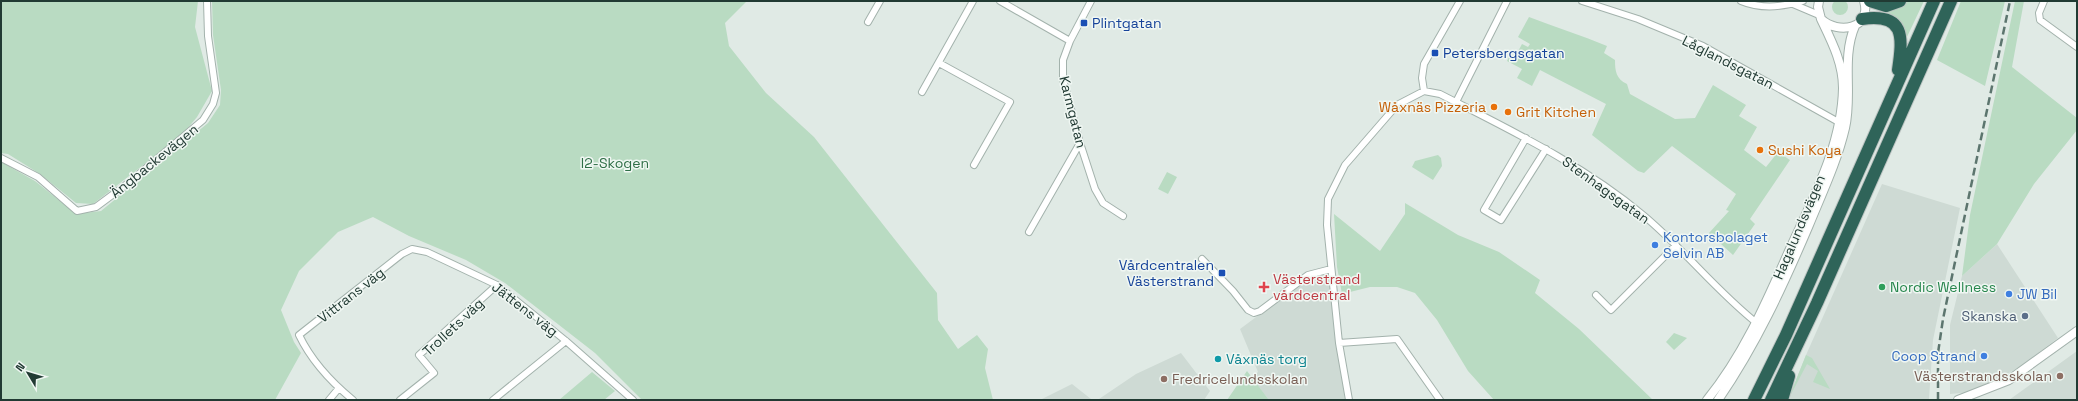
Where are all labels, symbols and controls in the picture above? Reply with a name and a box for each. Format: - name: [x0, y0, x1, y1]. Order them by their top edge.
- place label: Plintgatan: [1092, 14, 1161, 32]
- marker: Plintgatan: [1079, 18, 1089, 28]
- street label: Låglandsgatan: [1679, 31, 1777, 93]
- place label: Petersbergsgatan: [1443, 44, 1565, 62]
- marker: Petersbergsgatan: [1430, 48, 1440, 58]
- street label: Karmgatan: [1055, 74, 1091, 150]
- place label: Wåxnäs Pizzeria: [1379, 98, 1486, 116]
- marker: Wåxnäs Pizzeria: [1489, 102, 1499, 112]
- place label: Grit Kitchen: [1516, 103, 1596, 121]
- marker: Grit Kitchen: [1503, 107, 1513, 117]
- street label: Ängbackevägen: [106, 120, 202, 202]
- place label: Sushi Koya: [1768, 141, 1842, 159]
- marker: Sushi Koya: [1755, 145, 1765, 155]
- street label: Stenhagsgatan: [1559, 152, 1653, 228]
- park label: I2-Skogen: [581, 154, 649, 172]
- street label: Hagalundsvägen: [1769, 172, 1829, 282]
- place label: Kontorsbolaget Selvin AB: [1663, 228, 1768, 262]
- marker: Kontorsbolaget Selvin AB: [1650, 240, 1660, 250]
- place label: Vårdcentralen Västerstrand: [1119, 256, 1214, 290]
- street label: Vittrans väg: [314, 263, 388, 327]
- marker: Vårdcentralen Västerstrand: [1217, 268, 1227, 278]
- place label: Västerstrand vårdcentral: [1273, 270, 1360, 304]
- street label: Jättens väg: [488, 278, 562, 340]
- place label: Nordic Wellness: [1890, 278, 1996, 296]
- marker: Västerstrand vårdcentral: [1258, 281, 1270, 293]
- marker: Nordic Wellness: [1877, 282, 1887, 292]
- place label: JW Bil: [2017, 285, 2057, 303]
- marker: JW Bil: [2004, 289, 2014, 299]
- street label: Trollets väg: [419, 294, 487, 360]
- place label: Skanska: [1962, 307, 2017, 325]
- marker: Skanska: [2020, 311, 2030, 321]
- place label: Coop Strand: [1891, 347, 1976, 365]
- place label: Våxnäs torg: [1226, 350, 1307, 368]
- marker: Coop Strand: [1979, 351, 1989, 361]
- north arrow: [8, 353, 48, 393]
- marker: Våxnäs torg: [1213, 354, 1223, 364]
- text: N: [12, 360, 28, 374]
- place label: Västerstrandsskolan: [1914, 367, 2052, 385]
- place label: Fredricelundsskolan: [1172, 370, 1308, 388]
- marker: Västerstrandsskolan: [2055, 371, 2065, 381]
- marker: Fredricelundsskolan: [1159, 374, 1169, 384]

